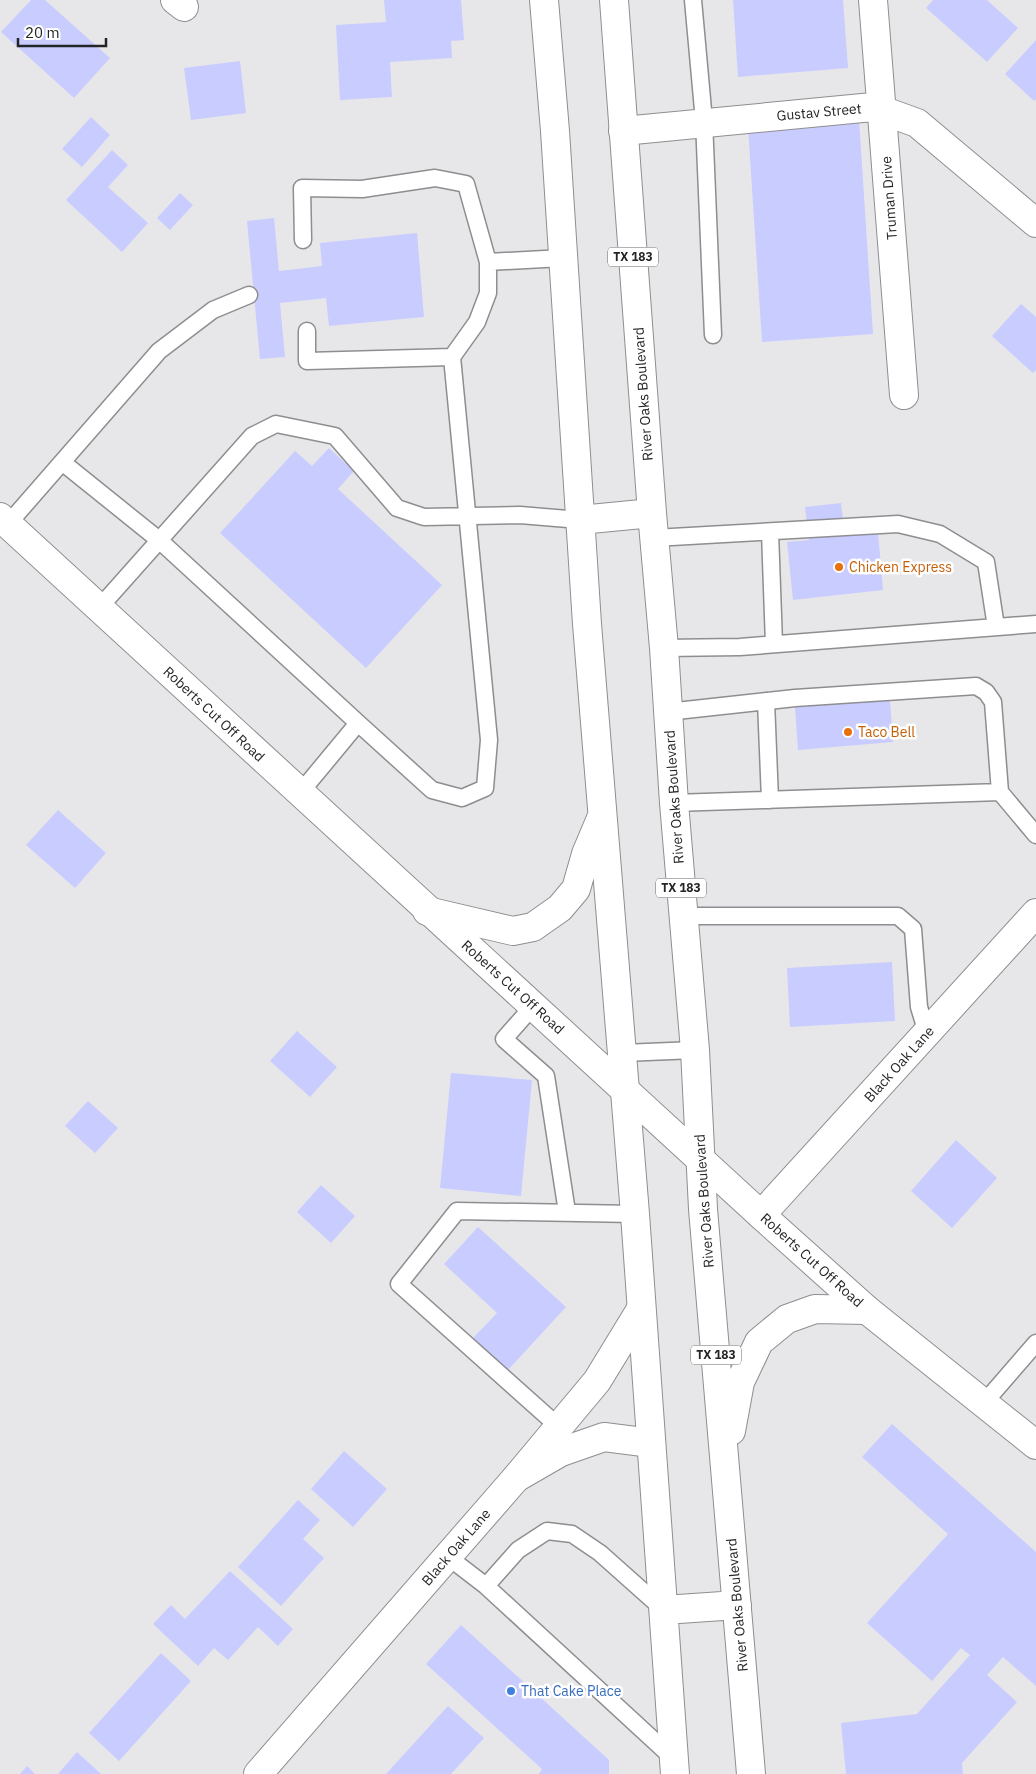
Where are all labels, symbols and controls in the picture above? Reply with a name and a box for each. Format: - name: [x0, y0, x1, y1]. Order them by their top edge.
- scale bar: [18, 15, 105, 47]
- text: 20 m: [25, 23, 60, 42]
- street label: Gustav Street: [776, 99, 862, 125]
- street label: Truman Drive: [877, 155, 901, 240]
- road number: TX 183: [608, 248, 658, 266]
- street label: River Oaks Boulevard: [629, 327, 657, 461]
- place label: Chicken Express: [849, 558, 952, 576]
- marker: Chicken Express: [833, 561, 845, 573]
- street label: Roberts Cut Off Road: [160, 662, 268, 766]
- place label: Taco Bell: [858, 723, 915, 741]
- marker: Taco Bell: [842, 726, 854, 738]
- street label: River Oaks Boulevard: [660, 730, 688, 864]
- road number: TX 183: [656, 878, 706, 898]
- street label: Roberts Cut Off Road: [458, 936, 568, 1038]
- street label: Black Oak Lane: [860, 1022, 938, 1106]
- street label: River Oaks Boulevard: [690, 1134, 718, 1268]
- street label: Roberts Cut Off Road: [757, 1209, 867, 1311]
- road number: TX 183: [691, 1346, 741, 1364]
- street label: Black Oak Lane: [418, 1505, 495, 1589]
- street label: River Oaks Boulevard: [722, 1538, 752, 1672]
- place label: That Cake Place: [521, 1682, 622, 1700]
- marker: That Cake Place: [505, 1685, 517, 1697]

